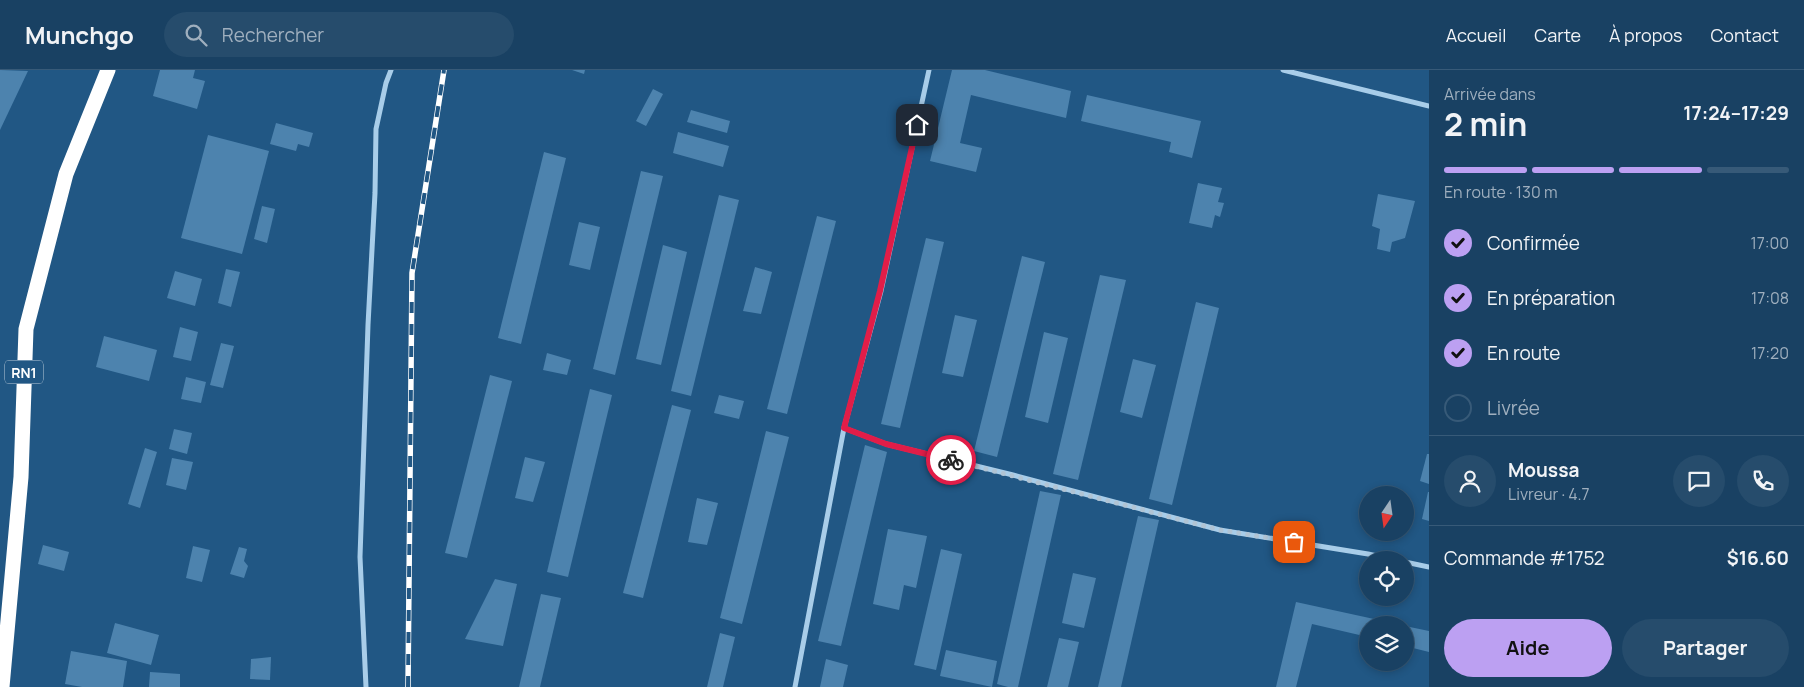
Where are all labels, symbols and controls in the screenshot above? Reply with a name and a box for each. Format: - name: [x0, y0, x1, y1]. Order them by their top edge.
- search box: [164, 12, 514, 57]
- text: Munchgo: [25, 18, 134, 51]
- icon: search: [182, 21, 210, 49]
- text: Rechercher: [222, 22, 324, 48]
- text: Accueil: [1446, 23, 1506, 47]
- text: Carte: [1534, 23, 1581, 47]
- text: À propos: [1609, 23, 1682, 47]
- text: Contact: [1710, 23, 1779, 47]
- text: Arrivée dans: [1444, 83, 1536, 105]
- text: 17:24–17:29: [1683, 100, 1789, 126]
- text: 2 min: [1444, 102, 1527, 146]
- pin: [896, 104, 938, 146]
- icon: home: [903, 111, 931, 139]
- text: En route · 130 m: [1444, 181, 1557, 203]
- icon: check: [1444, 229, 1472, 257]
- text: Confirmée: [1487, 230, 1580, 256]
- text: 17:00: [1750, 232, 1789, 254]
- icon: check: [1444, 284, 1472, 312]
- text: En préparation: [1487, 285, 1615, 311]
- text: 17:08: [1751, 287, 1789, 309]
- icon: check: [1444, 339, 1472, 367]
- text: En route: [1487, 340, 1560, 366]
- text: 17:20: [1751, 342, 1789, 364]
- road number: RN1: [5, 360, 43, 384]
- text: Livrée: [1487, 395, 1540, 421]
- courier: [926, 435, 976, 485]
- icon: bike: [937, 446, 965, 474]
- button: person: [1444, 455, 1496, 507]
- button: chat: [1673, 455, 1725, 507]
- button: phone: [1737, 455, 1789, 507]
- text: Moussa: [1508, 457, 1579, 483]
- text: Livreur · 4.7: [1508, 483, 1590, 505]
- north arrow: [1359, 486, 1414, 541]
- map controls: [1359, 486, 1414, 671]
- pin: [1273, 521, 1315, 563]
- icon: bag: [1280, 528, 1308, 556]
- text: Commande #1752: [1444, 545, 1605, 571]
- text: $16.60: [1727, 545, 1789, 571]
- button: locate: [1359, 551, 1414, 606]
- button: layers: [1359, 616, 1414, 671]
- button: Aide: [1444, 619, 1612, 677]
- button: Partager: [1622, 619, 1789, 677]

